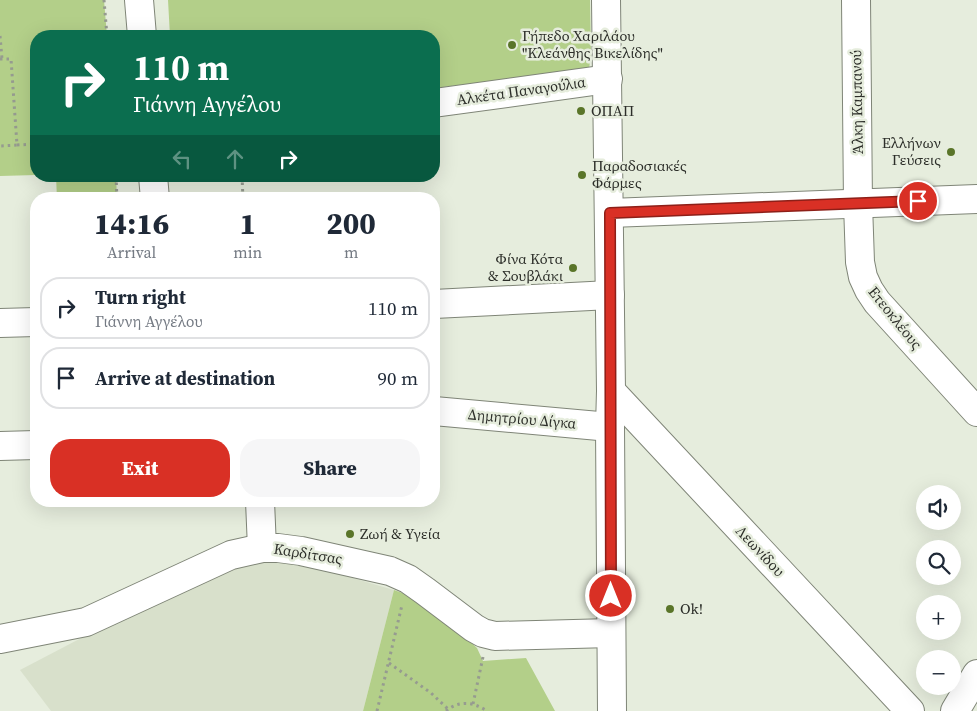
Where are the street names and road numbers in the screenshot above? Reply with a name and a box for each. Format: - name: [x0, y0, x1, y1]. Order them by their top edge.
- street label: Άλκη Καμπανού: [845, 50, 868, 154]
- street label: Αλκέτα Παναγούλια: [455, 71, 587, 110]
- street label: Ετεοκλέους: [863, 282, 927, 354]
- street label: Δημητρίου Δίγκα: [467, 403, 578, 434]
- street label: Λεωνίδου: [731, 520, 790, 581]
- street label: Καρδίτσας: [272, 538, 344, 569]

